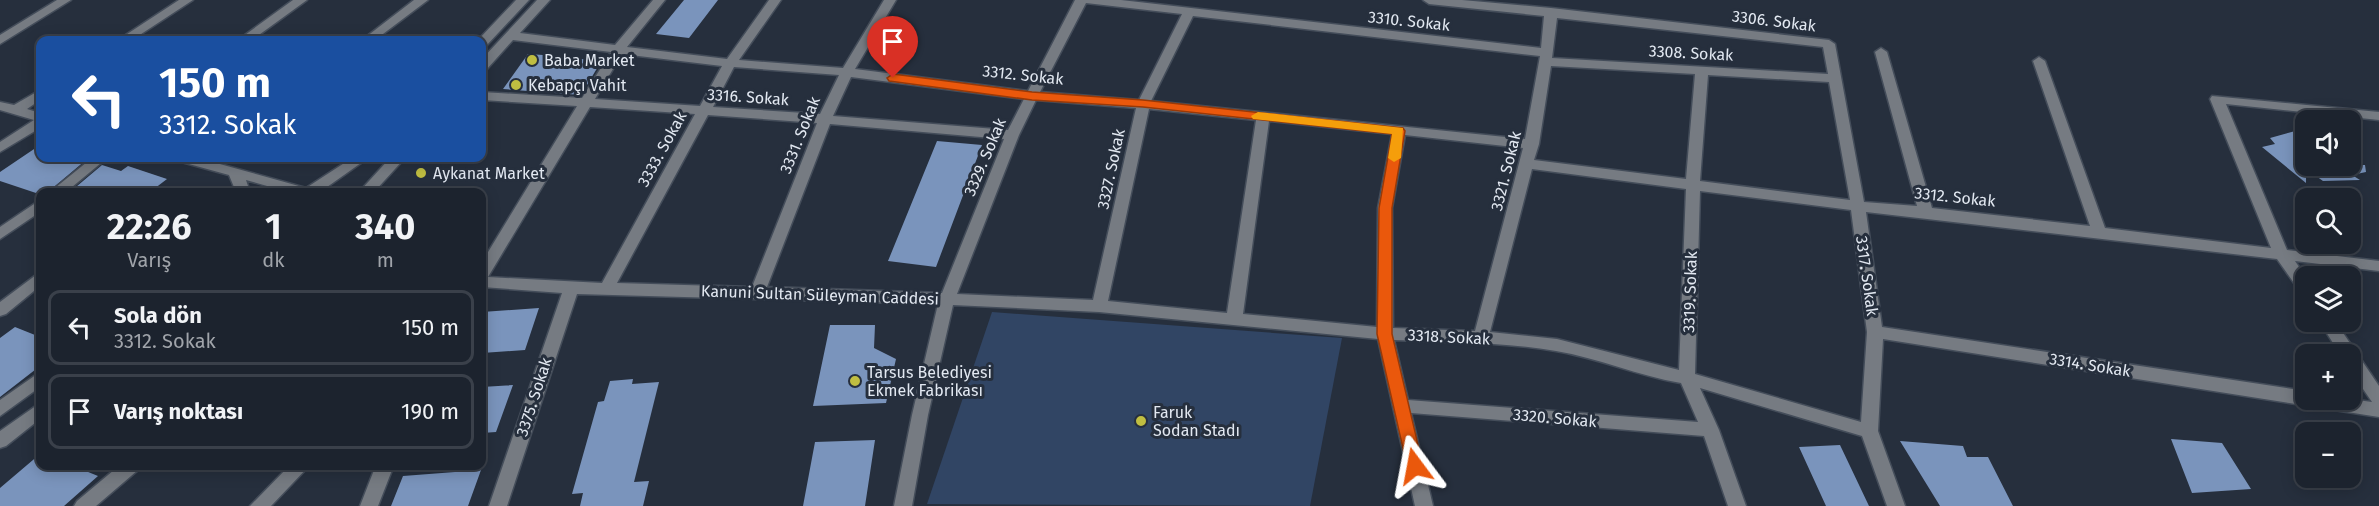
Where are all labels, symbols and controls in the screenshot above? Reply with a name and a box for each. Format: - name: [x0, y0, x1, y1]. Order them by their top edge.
- street label: 3306. Sokak: [1731, 6, 1818, 36]
- street label: 3310. Sokak: [1367, 7, 1452, 35]
- pin: [867, 16, 918, 78]
- icon: arrive: [876, 25, 909, 58]
- street label: 3308. Sokak: [1648, 41, 1735, 65]
- place label: Baba Market: [544, 51, 635, 70]
- marker: Baba Market: [525, 53, 539, 67]
- text: 150 m: [159, 58, 271, 108]
- icon: left: [60, 60, 138, 138]
- street label: 3312. Sokak: [982, 61, 1065, 89]
- place label: Kebapçı Vahit: [528, 76, 627, 96]
- marker: Kebapçı Vahit: [509, 78, 523, 92]
- street label: 3316. Sokak: [706, 85, 790, 109]
- street label: 3331. Sokak: [776, 93, 824, 176]
- street label: 3333. Sokak: [634, 107, 691, 190]
- text: 3312. Sokak: [159, 109, 296, 141]
- map controls: [2295, 110, 2361, 488]
- button: sound: [2295, 110, 2361, 176]
- street label: 3329. Sokak: [960, 114, 1010, 199]
- street label: 3327. Sokak: [1093, 126, 1129, 211]
- street label: 3321. Sokak: [1487, 129, 1525, 213]
- place label: Aykanat Market: [433, 164, 545, 183]
- marker: Aykanat Market: [414, 166, 428, 180]
- street label: 3312. Sokak: [1914, 183, 1997, 211]
- button: search: [2295, 188, 2361, 254]
- text: 22:26: [107, 205, 192, 249]
- text: 1: [265, 205, 282, 249]
- text: 340: [355, 205, 415, 249]
- street label: 3317. Sokak: [1852, 235, 1882, 318]
- text: Varış: [127, 248, 171, 272]
- text: dk: [262, 248, 284, 272]
- text: m: [377, 248, 394, 272]
- street label: 3319. Sokak: [1679, 250, 1701, 333]
- button: layers: [2295, 266, 2361, 332]
- street label: Kanuni Sultan Süleyman Caddesi: [701, 281, 939, 309]
- text: Sola dön: [114, 302, 202, 329]
- icon: left: [63, 311, 96, 344]
- text: 150 m: [401, 314, 459, 341]
- street label: 3318. Sokak: [1407, 325, 1491, 349]
- text: 3312. Sokak: [114, 329, 216, 353]
- button: +: [2295, 344, 2361, 410]
- street label: 3314. Sokak: [2048, 349, 2133, 381]
- street label: 3375. Sokak: [512, 354, 556, 439]
- place label: Tarsus Belediyesi Ekmek Fabrikası: [867, 363, 992, 400]
- marker: Tarsus Belediyesi Ekmek Fabrikası: [848, 374, 862, 388]
- icon: arrive: [63, 395, 96, 428]
- text: Varış noktası: [114, 398, 243, 425]
- text: 190 m: [401, 398, 459, 425]
- place label: Faruk Sodan Stadı: [1153, 403, 1240, 440]
- street label: 3320. Sokak: [1513, 405, 1598, 431]
- marker: Faruk Sodan Stadı: [1134, 414, 1148, 428]
- button: −: [2295, 422, 2361, 488]
- position arrow: [1383, 434, 1447, 498]

